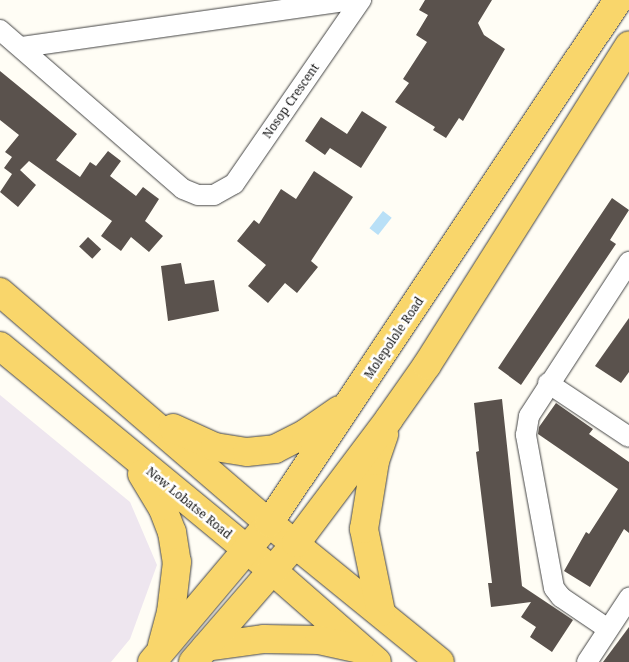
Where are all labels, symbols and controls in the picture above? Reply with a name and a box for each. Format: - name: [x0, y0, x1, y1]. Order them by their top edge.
- street label: Nosop Crescent: [260, 61, 322, 141]
- street label: Molepolole Road: [361, 294, 427, 382]
- street label: New Lobatse Road: [143, 464, 235, 542]

